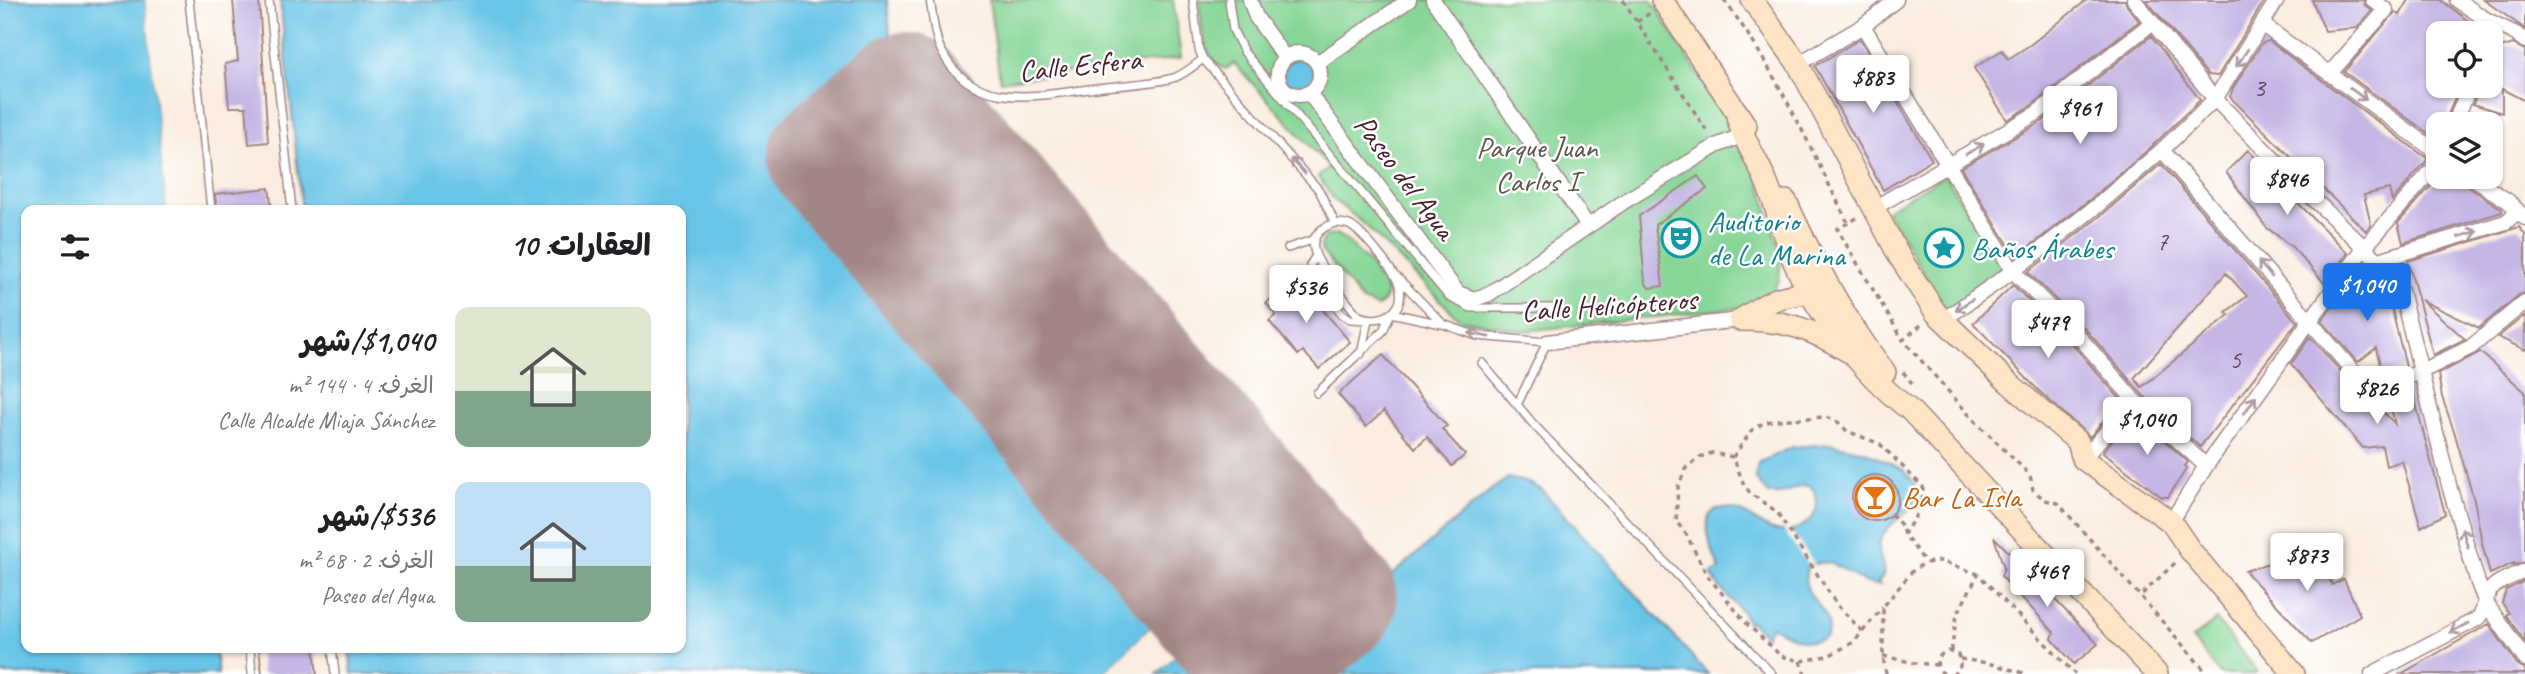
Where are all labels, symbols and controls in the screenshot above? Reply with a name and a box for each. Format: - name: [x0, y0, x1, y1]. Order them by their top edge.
- map controls: [2426, 21, 2503, 189]
- button: locate: [2426, 21, 2503, 98]
- street label: Calle Esfera: [1017, 39, 1145, 90]
- one-way arrow: [2234, 48, 2249, 67]
- pin: $883: [1832, 55, 1914, 115]
- text: $883: [1852, 63, 1894, 92]
- house number: 3: [2253, 71, 2267, 104]
- pin: $961: [2039, 86, 2121, 146]
- one-way arrow: [2348, 87, 2367, 101]
- text: $961: [2059, 94, 2101, 123]
- street label: Paseo del Agua: [1346, 107, 1466, 249]
- button: layers: [2426, 112, 2503, 189]
- park label: Parque Juan Carlos I: [1476, 128, 1599, 200]
- one-way arrow: [1965, 142, 1985, 156]
- one-way arrow: [1289, 158, 1306, 175]
- pin: $846: [2246, 158, 2328, 217]
- text: $846: [2266, 165, 2308, 194]
- place label: Auditorio de La Marina: [1708, 202, 1847, 274]
- theatre icon: Auditorio de La Marina: [1660, 217, 1702, 259]
- house number: 7: [2156, 225, 2169, 258]
- text: العقارات: 10: [510, 226, 651, 264]
- place icon: Baños Árabes: [1923, 227, 1965, 269]
- one-way arrow: [2457, 227, 2479, 240]
- icon: filters: [56, 228, 94, 266]
- place label: Baños Árabes: [1971, 229, 2116, 267]
- one-way arrow: [2257, 261, 2273, 279]
- pin: $1,040: [2310, 264, 2424, 323]
- pin: $536: [1265, 266, 1347, 325]
- text: $1,040: [2339, 271, 2395, 300]
- text: $536: [1285, 273, 1327, 302]
- street label: Calle Helicópteros: [1520, 280, 1701, 330]
- one-way arrow: [1955, 298, 1974, 312]
- pin: $479: [2007, 300, 2089, 360]
- text: $479: [2027, 308, 2069, 337]
- text: $1,040/شهر: [301, 322, 434, 360]
- one-way arrow: [1468, 328, 1491, 341]
- icon: home: [511, 335, 595, 419]
- house number: 5: [2229, 343, 2242, 376]
- pin: $826: [2336, 366, 2418, 426]
- text: الغرف: 4 · 144 m²: [288, 371, 434, 400]
- text: $826: [2356, 374, 2398, 403]
- one-way arrow: [2243, 396, 2257, 415]
- pin: $1,040: [2090, 398, 2204, 457]
- text: $1,040: [2119, 405, 2175, 434]
- text: Calle Alcalde Miaja Sánchez: [218, 406, 434, 435]
- bar icon: Bar La Isla: [1854, 476, 1896, 518]
- place label: Bar La Isla: [1902, 478, 2023, 516]
- text: $536/شهر: [320, 497, 434, 535]
- icon: home: [511, 510, 595, 594]
- one-way arrow: [2457, 527, 2470, 549]
- pin: $873: [2266, 534, 2348, 593]
- text: $873: [2286, 541, 2328, 570]
- text: الغرف: 2 · 68 m²: [299, 546, 434, 575]
- pin: $469: [2006, 550, 2088, 609]
- text: $469: [2026, 557, 2068, 586]
- text: Paseo del Agua: [322, 581, 434, 610]
- one-way arrow: [2449, 622, 2470, 635]

